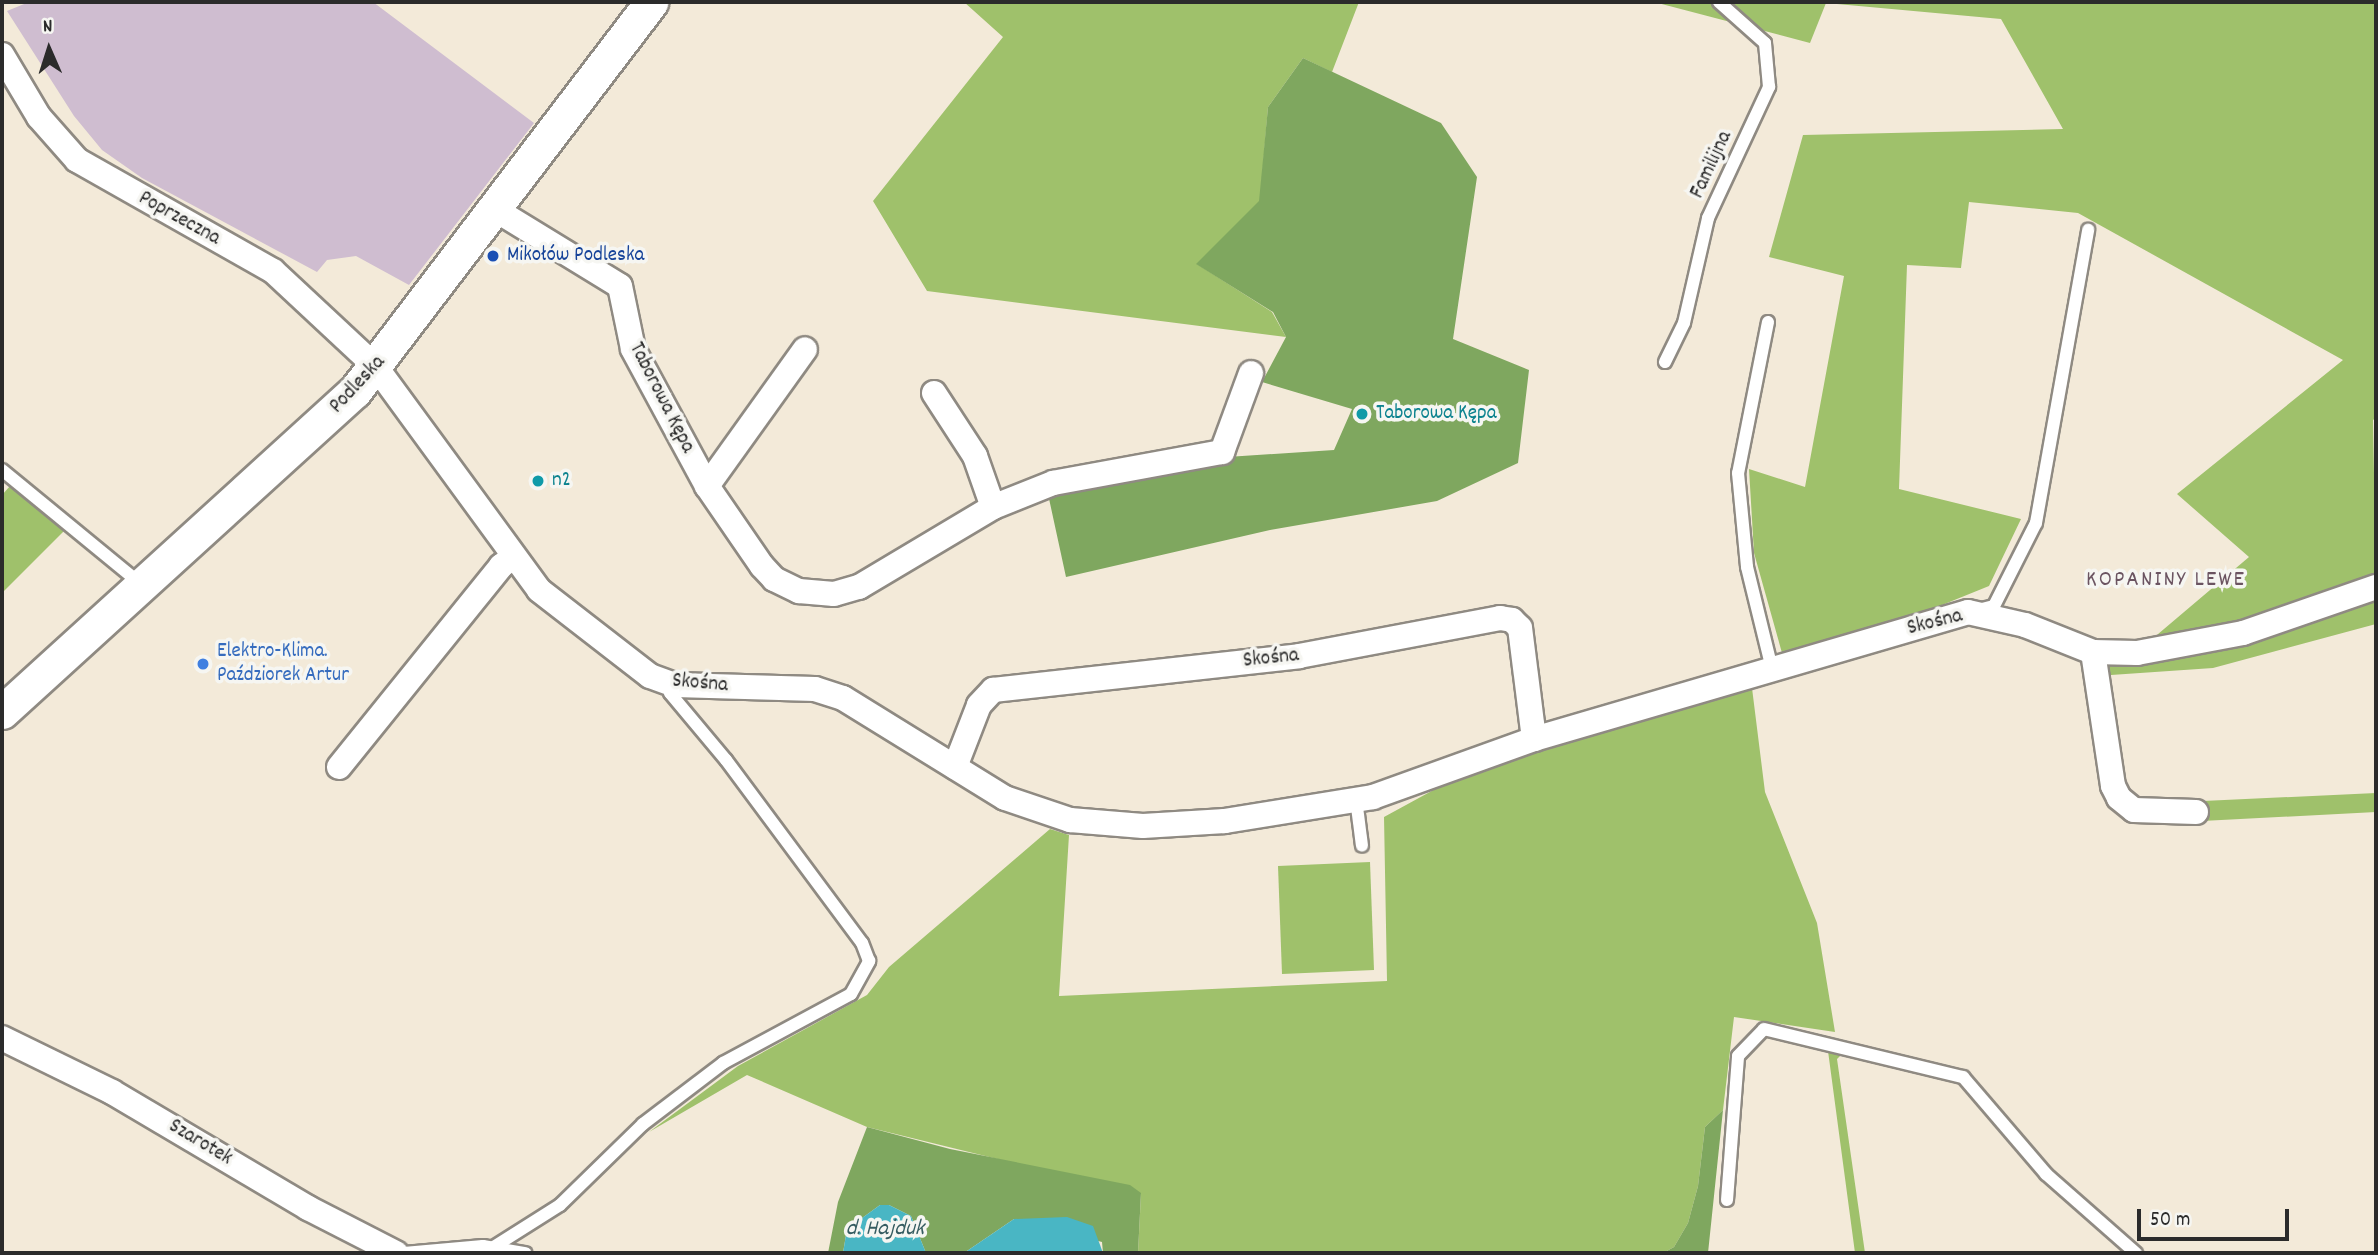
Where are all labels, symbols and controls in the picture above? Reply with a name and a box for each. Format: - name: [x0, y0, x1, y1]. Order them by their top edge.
- north arrow: [14, 14, 84, 84]
- text: N: [42, 14, 53, 41]
- street label: Familijna: [1685, 127, 1739, 203]
- street label: Poprzeczna: [134, 186, 224, 252]
- place label: Mikołów Podleska: [507, 243, 644, 269]
- marker: Mikołów Podleska: [485, 248, 501, 264]
- street label: Taborowa Kępa: [622, 339, 700, 457]
- street label: Podleska: [325, 351, 391, 419]
- place label: Taborowa Kępa: [1376, 401, 1496, 427]
- marker: Taborowa Kępa: [1354, 406, 1370, 422]
- place label: n2: [552, 468, 571, 494]
- marker: n2: [530, 473, 546, 489]
- district label: KOPANINY LEWE: [2088, 567, 2244, 595]
- street label: Skośna: [1905, 604, 1965, 642]
- place label: Elektro-Klima. Paździorek Artur: [217, 639, 349, 689]
- street label: Skośna: [1242, 644, 1300, 674]
- marker: Elektro-Klima. Paździorek Artur: [195, 656, 211, 672]
- street label: Skośna: [671, 669, 729, 699]
- street label: Szarotek: [164, 1114, 236, 1172]
- scale bar: [2140, 1196, 2292, 1240]
- text: 50 m: [2150, 1206, 2190, 1236]
- water label: d. Hajduk: [846, 1216, 924, 1244]

